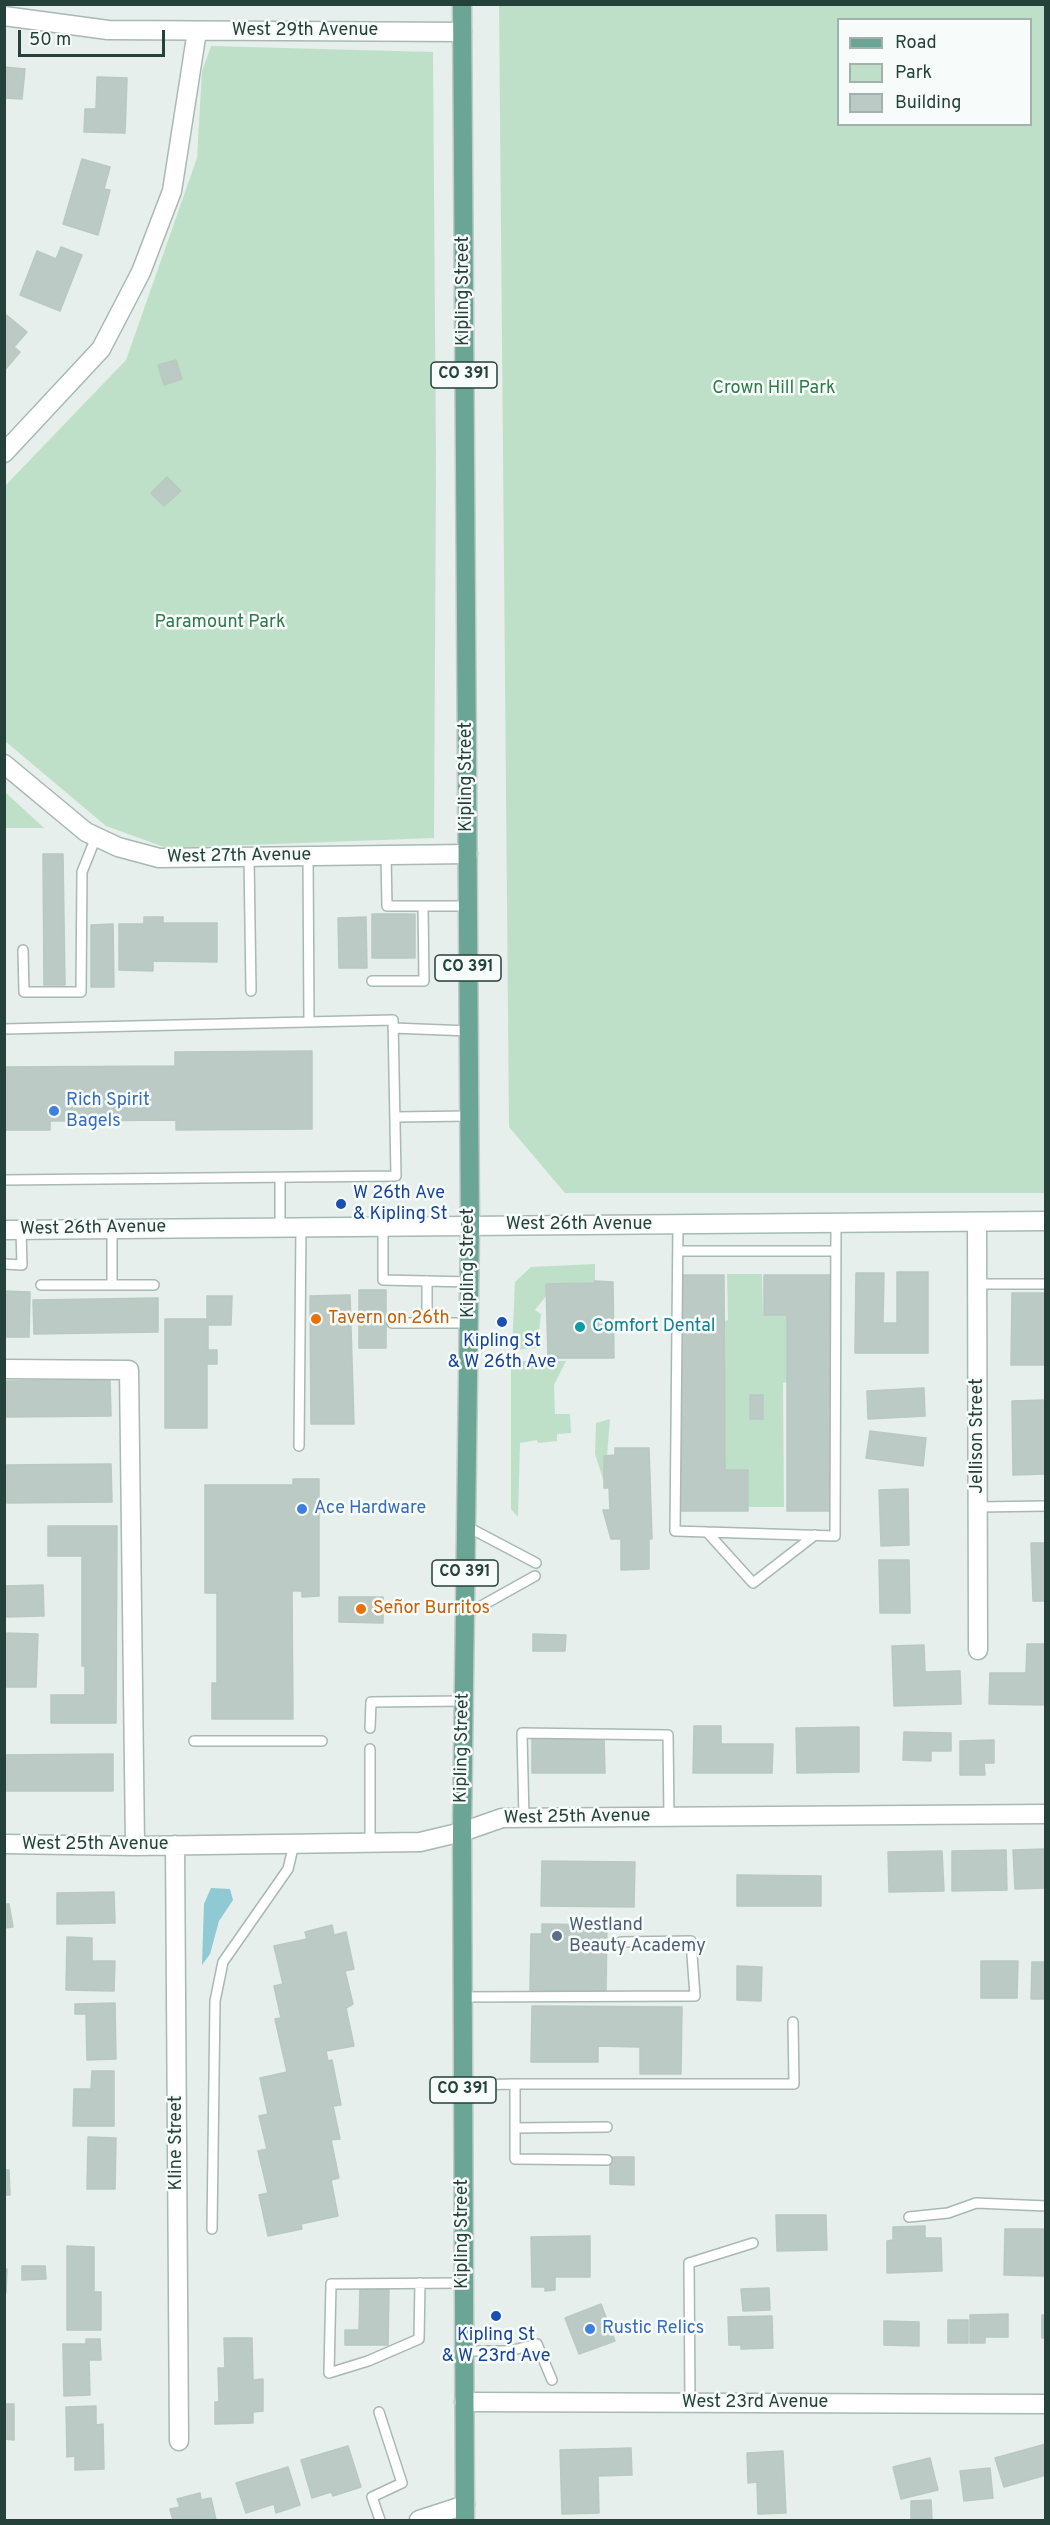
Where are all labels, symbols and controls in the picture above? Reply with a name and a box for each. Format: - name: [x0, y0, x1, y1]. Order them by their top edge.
- scale bar: [21, 18, 168, 56]
- legend: [837, 18, 1032, 126]
- street label: West 29th Avenue: [232, 20, 378, 42]
- text: 50 m: [29, 29, 71, 52]
- text: Road: [895, 32, 937, 55]
- text: Park: [895, 62, 932, 85]
- text: Building: [895, 92, 961, 115]
- street label: Kipling Street: [453, 236, 475, 346]
- road number: CO 391: [431, 362, 497, 388]
- park label: Crown Hill Park: [712, 378, 836, 400]
- park label: Paramount Park: [155, 612, 285, 634]
- street label: Kipling Street: [456, 722, 478, 832]
- street label: West 27th Avenue: [167, 845, 311, 869]
- road number: CO 391: [435, 955, 501, 981]
- place label: Rich Spirit Bagels: [66, 1090, 150, 1132]
- marker: Rich Spirit Bagels: [47, 1104, 61, 1118]
- place label: W 26th Ave & Kipling St: [353, 1183, 447, 1226]
- marker: W 26th Ave & Kipling St: [334, 1197, 348, 1211]
- street label: Kipling Street: [458, 1208, 480, 1318]
- street label: West 26th Avenue: [506, 1214, 652, 1236]
- street label: West 26th Avenue: [20, 1217, 166, 1241]
- place label: Tavern on 26th: [328, 1308, 450, 1330]
- marker: Tavern on 26th: [309, 1312, 323, 1326]
- marker: Kipling St & W 26th Ave: [495, 1315, 509, 1329]
- place label: Comfort Dental: [592, 1316, 715, 1338]
- marker: Comfort Dental: [573, 1320, 587, 1334]
- place label: Kipling St & W 26th Ave: [448, 1331, 556, 1374]
- street label: Jellison Street: [967, 1378, 989, 1494]
- place label: Ace Hardware: [314, 1498, 426, 1520]
- marker: Ace Hardware: [295, 1502, 309, 1516]
- road number: CO 391: [432, 1560, 498, 1586]
- place label: Señor Burritos: [373, 1598, 490, 1620]
- marker: Señor Burritos: [354, 1602, 368, 1616]
- street label: Kipling Street: [451, 1693, 475, 1803]
- street label: West 25th Avenue: [503, 1806, 651, 1830]
- street label: West 25th Avenue: [22, 1834, 168, 1856]
- place label: Westland Beauty Academy: [569, 1915, 706, 1958]
- marker: Westland Beauty Academy: [550, 1929, 564, 1943]
- road number: CO 391: [430, 2077, 496, 2103]
- street label: Kline Street: [166, 2095, 188, 2191]
- street label: Kipling Street: [452, 2179, 474, 2289]
- marker: Kipling St & W 23rd Ave: [489, 2309, 503, 2323]
- place label: Rustic Relics: [602, 2318, 704, 2340]
- marker: Rustic Relics: [583, 2322, 597, 2336]
- place label: Kipling St & W 23rd Ave: [442, 2325, 550, 2368]
- street label: West 23rd Avenue: [682, 2392, 828, 2414]

